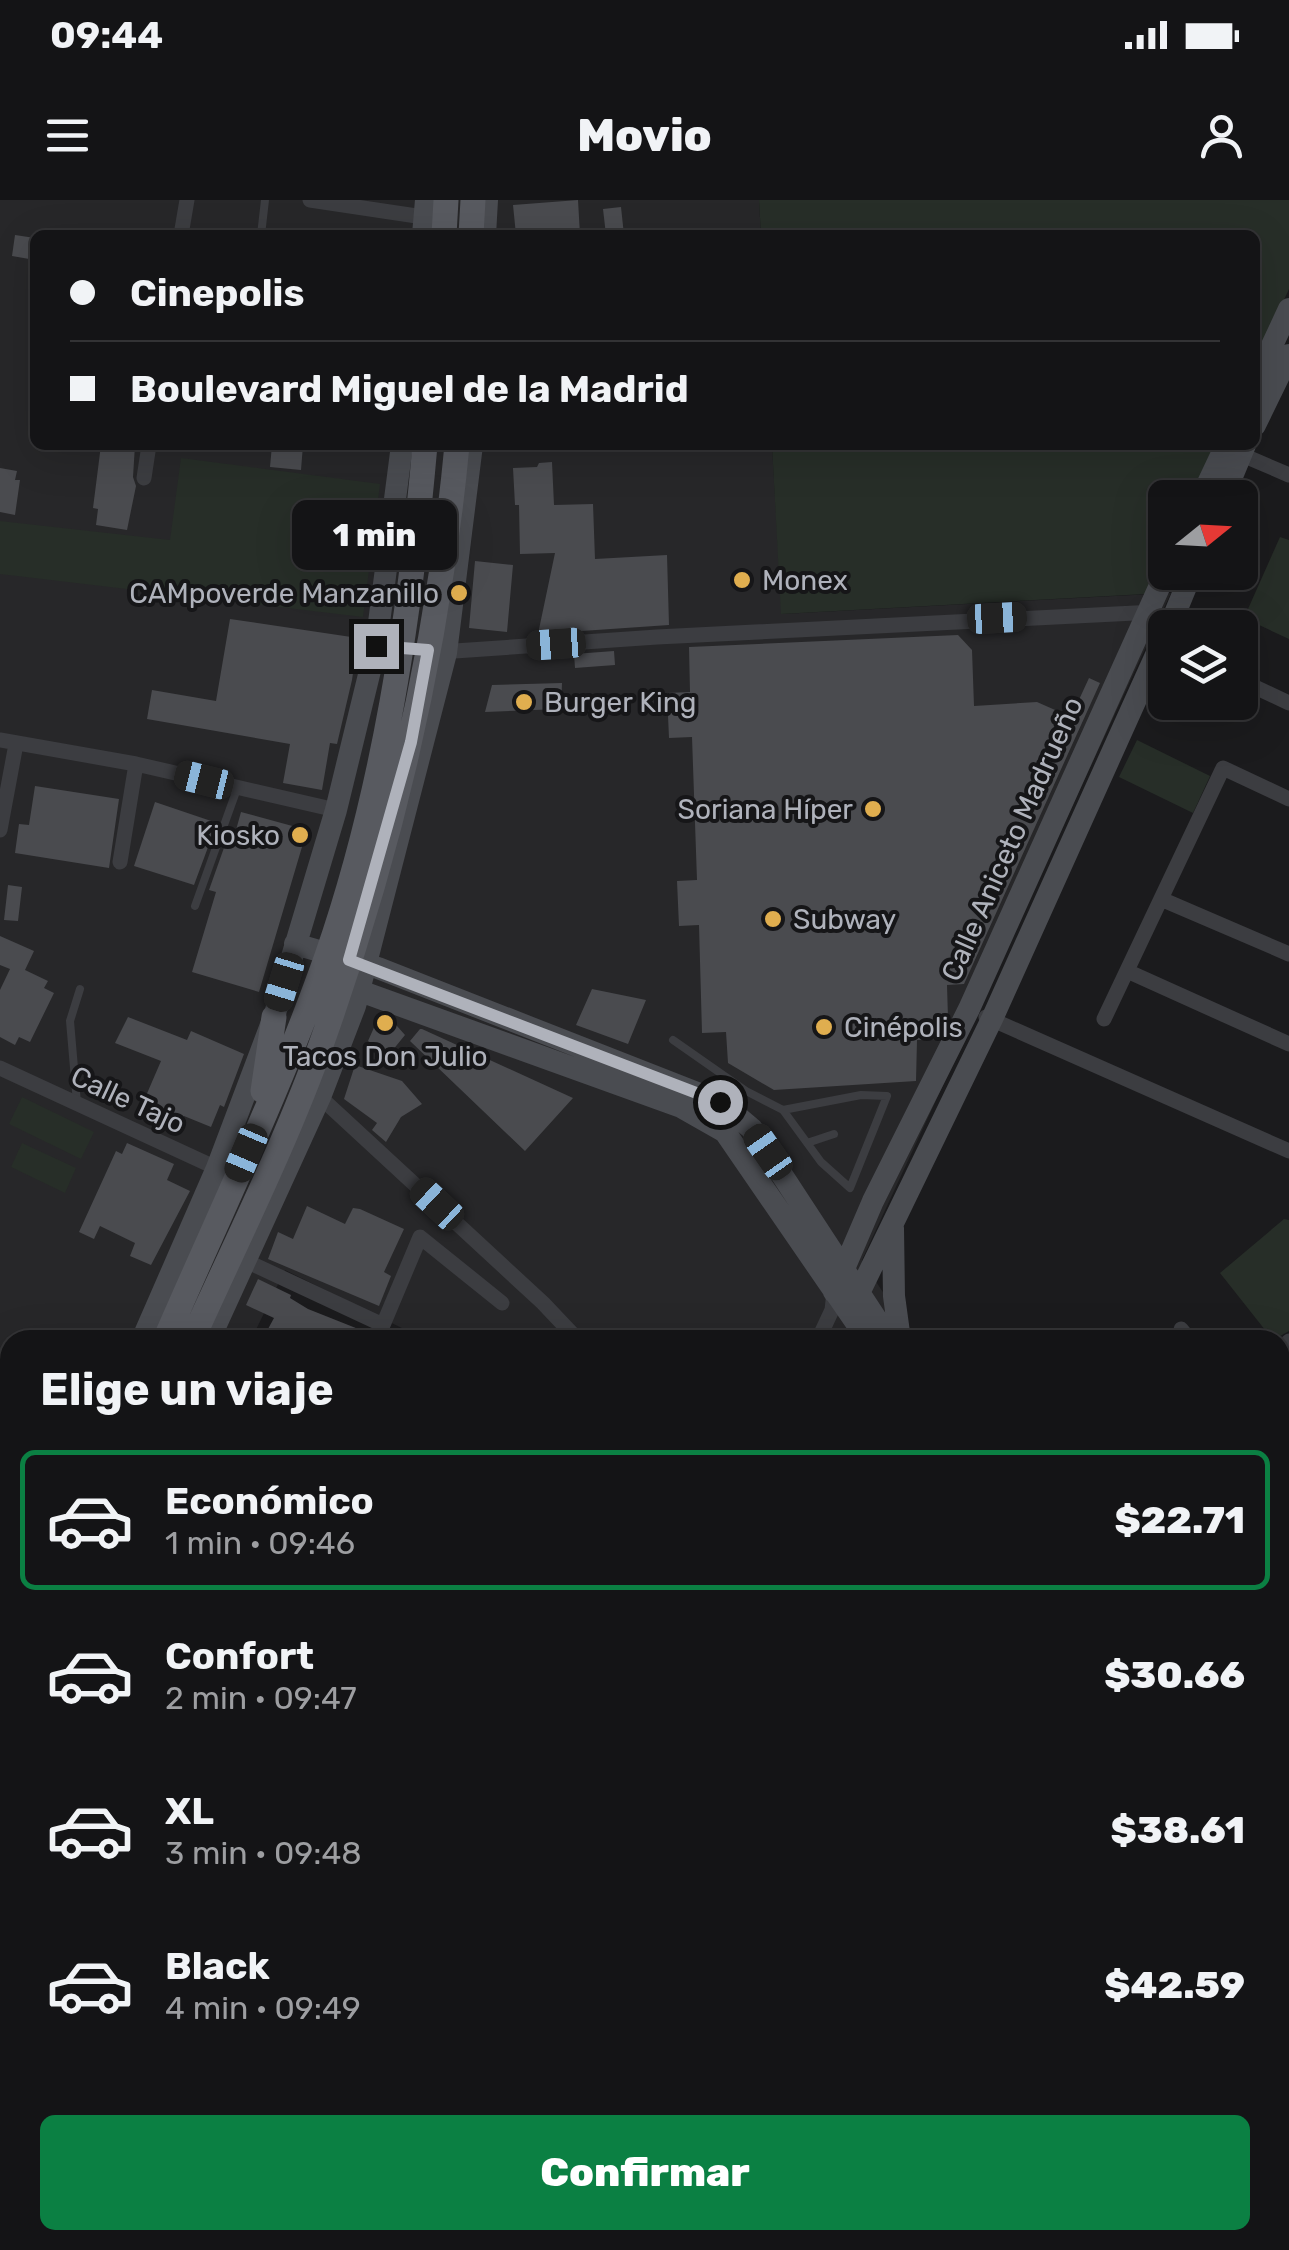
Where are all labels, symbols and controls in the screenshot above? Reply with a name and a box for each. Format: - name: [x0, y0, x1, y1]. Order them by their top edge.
- text: 09:44: [50, 12, 163, 58]
- icon: menu: [40, 108, 95, 163]
- icon: person: [1194, 108, 1249, 163]
- text: Movio: [577, 109, 712, 162]
- text: Cinepolis: [130, 270, 305, 316]
- text: Boulevard Miguel de la Madrid: [130, 366, 689, 412]
- north arrow: [1148, 480, 1258, 590]
- map controls: [1148, 480, 1258, 720]
- callout: 1 min: [294, 501, 458, 571]
- text: 1 min: [333, 516, 416, 554]
- place label: Monex: [762, 564, 848, 597]
- marker: Monex: [731, 569, 753, 591]
- place label: CAMpoverde Manzanillo: [129, 577, 439, 610]
- marker: CAMpoverde Manzanillo: [448, 582, 470, 604]
- car: [966, 601, 1028, 635]
- button: layers: [1148, 610, 1258, 720]
- route end: [354, 624, 399, 669]
- car: [525, 627, 587, 661]
- place label: Burger King: [544, 686, 696, 719]
- marker: Burger King: [513, 691, 535, 713]
- street label: Calle Aniceto Madrueño: [934, 692, 1090, 986]
- car: [171, 758, 237, 802]
- place label: Soriana Híper: [678, 793, 853, 826]
- marker: Soriana Híper: [862, 798, 884, 820]
- place label: Kiosko: [196, 819, 280, 852]
- marker: Kiosko: [289, 824, 311, 846]
- place label: Subway: [793, 903, 896, 936]
- marker: Subway: [762, 908, 784, 930]
- car: [261, 949, 307, 1015]
- place label: Cinépolis: [844, 1011, 963, 1044]
- marker: Tacos Don Julio: [374, 1012, 396, 1034]
- marker: Cinépolis: [813, 1016, 835, 1038]
- place label: Tacos Don Julio: [282, 1040, 488, 1073]
- street label: Calle Tajo: [66, 1059, 190, 1141]
- route start: [698, 1080, 743, 1125]
- car: [739, 1119, 797, 1185]
- car: [220, 1120, 272, 1186]
- car: [405, 1173, 469, 1235]
- text: Elige un viaje: [40, 1363, 334, 1416]
- icon: car: [45, 1475, 135, 1565]
- text: Económico: [165, 1478, 374, 1524]
- text: $22.71: [1114, 1497, 1245, 1543]
- text: 1 min · 09:46: [165, 1524, 355, 1562]
- icon: car: [45, 1630, 135, 1720]
- text: Confort: [165, 1633, 314, 1679]
- text: $30.66: [1104, 1652, 1245, 1698]
- text: 2 min · 09:47: [165, 1679, 357, 1717]
- icon: car: [45, 1785, 135, 1875]
- text: XL: [165, 1788, 214, 1834]
- text: $38.61: [1111, 1807, 1245, 1853]
- text: 3 min · 09:48: [165, 1834, 362, 1872]
- icon: car: [45, 1940, 135, 2030]
- text: Black: [165, 1943, 270, 1989]
- text: $42.59: [1104, 1962, 1245, 2008]
- text: 4 min · 09:49: [165, 1989, 361, 2027]
- button: Confirmar: [40, 2115, 1250, 2230]

